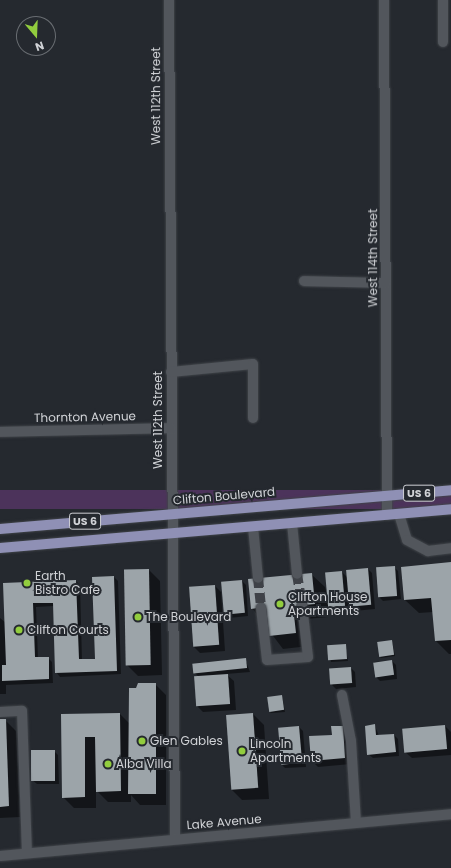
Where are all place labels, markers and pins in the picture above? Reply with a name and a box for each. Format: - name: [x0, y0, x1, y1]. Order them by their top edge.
- place label: Earth Bistro Cafe: [35, 569, 100, 597]
- marker: Earth Bistro Cafe: [22, 578, 32, 588]
- place label: Clifton House Apartments: [288, 590, 367, 618]
- marker: Clifton House Apartments: [275, 599, 285, 609]
- place label: The Boulevard: [146, 610, 231, 624]
- marker: The Boulevard: [133, 612, 143, 622]
- place label: Clifton Courts: [27, 623, 109, 637]
- marker: Clifton Courts: [14, 625, 24, 635]
- place label: Glen Gables: [150, 734, 223, 748]
- marker: Glen Gables: [137, 736, 147, 746]
- place label: Lincoln Apartments: [250, 737, 321, 765]
- marker: Lincoln Apartments: [237, 746, 247, 756]
- place label: Alba Villa: [116, 757, 172, 771]
- marker: Alba Villa: [103, 759, 113, 769]

